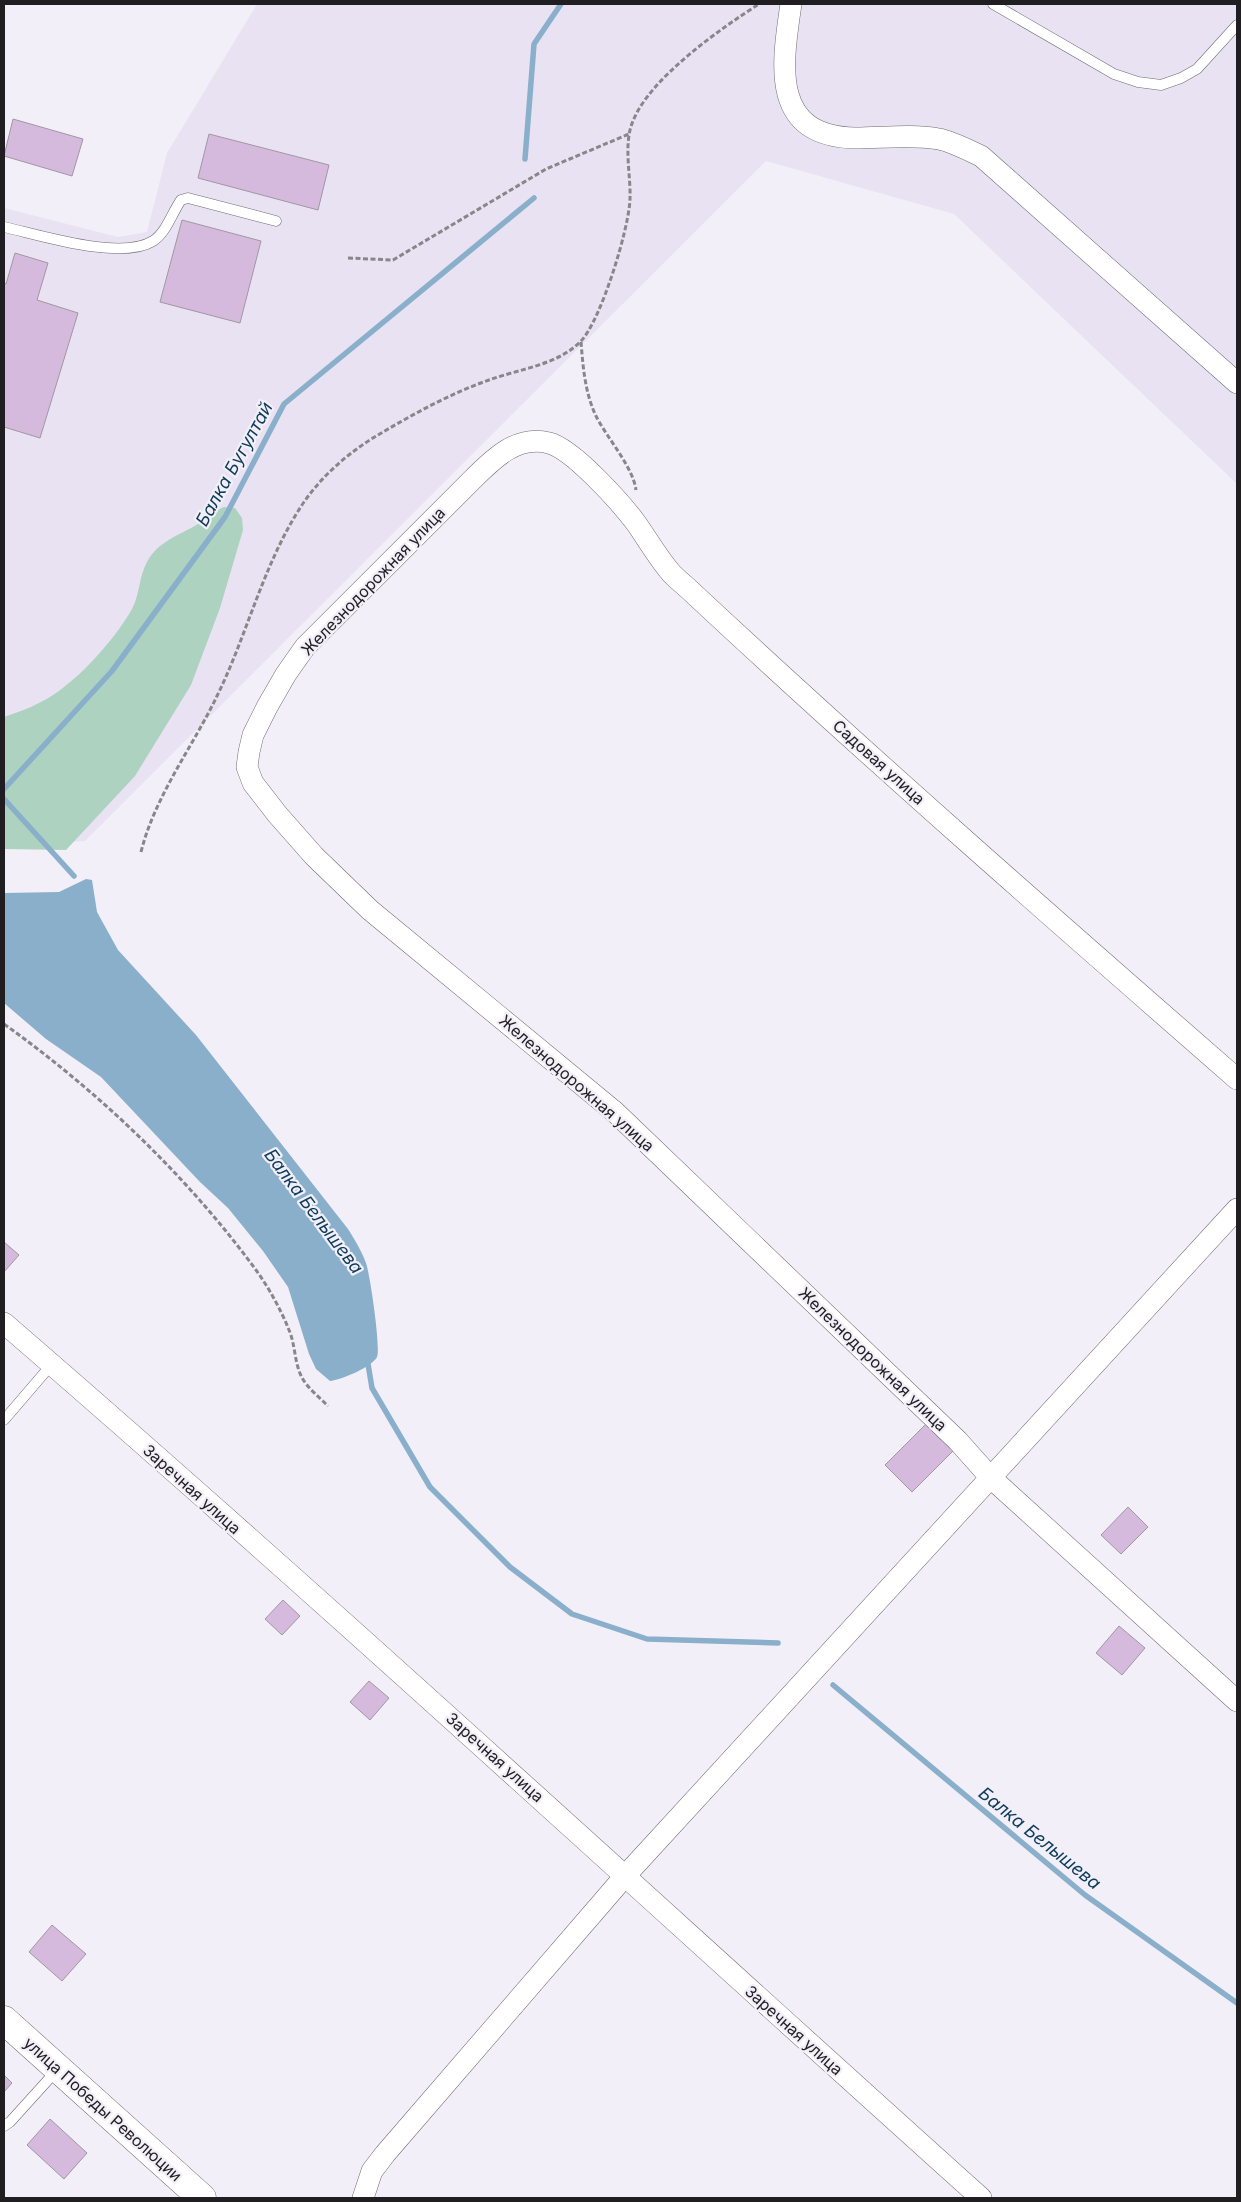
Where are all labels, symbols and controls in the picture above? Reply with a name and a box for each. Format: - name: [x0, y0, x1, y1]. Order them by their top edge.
- water label: Балка Бугултай: [191, 398, 277, 530]
- street label: Железнодорожная улица: [297, 503, 449, 659]
- street label: Садовая улица: [829, 715, 929, 809]
- street label: Железнодорожная улица: [495, 1010, 659, 1156]
- water label: Балка Белышева: [260, 1144, 368, 1278]
- street label: Железнодорожная улица: [795, 1283, 951, 1435]
- street label: Заречная улица: [139, 1440, 245, 1538]
- street label: Заречная улица: [442, 1708, 548, 1806]
- water label: Балка Белышева: [975, 1782, 1105, 1894]
- street label: Заречная улица: [741, 1981, 847, 2079]
- street label: улица Победы Революции: [20, 2033, 186, 2185]

